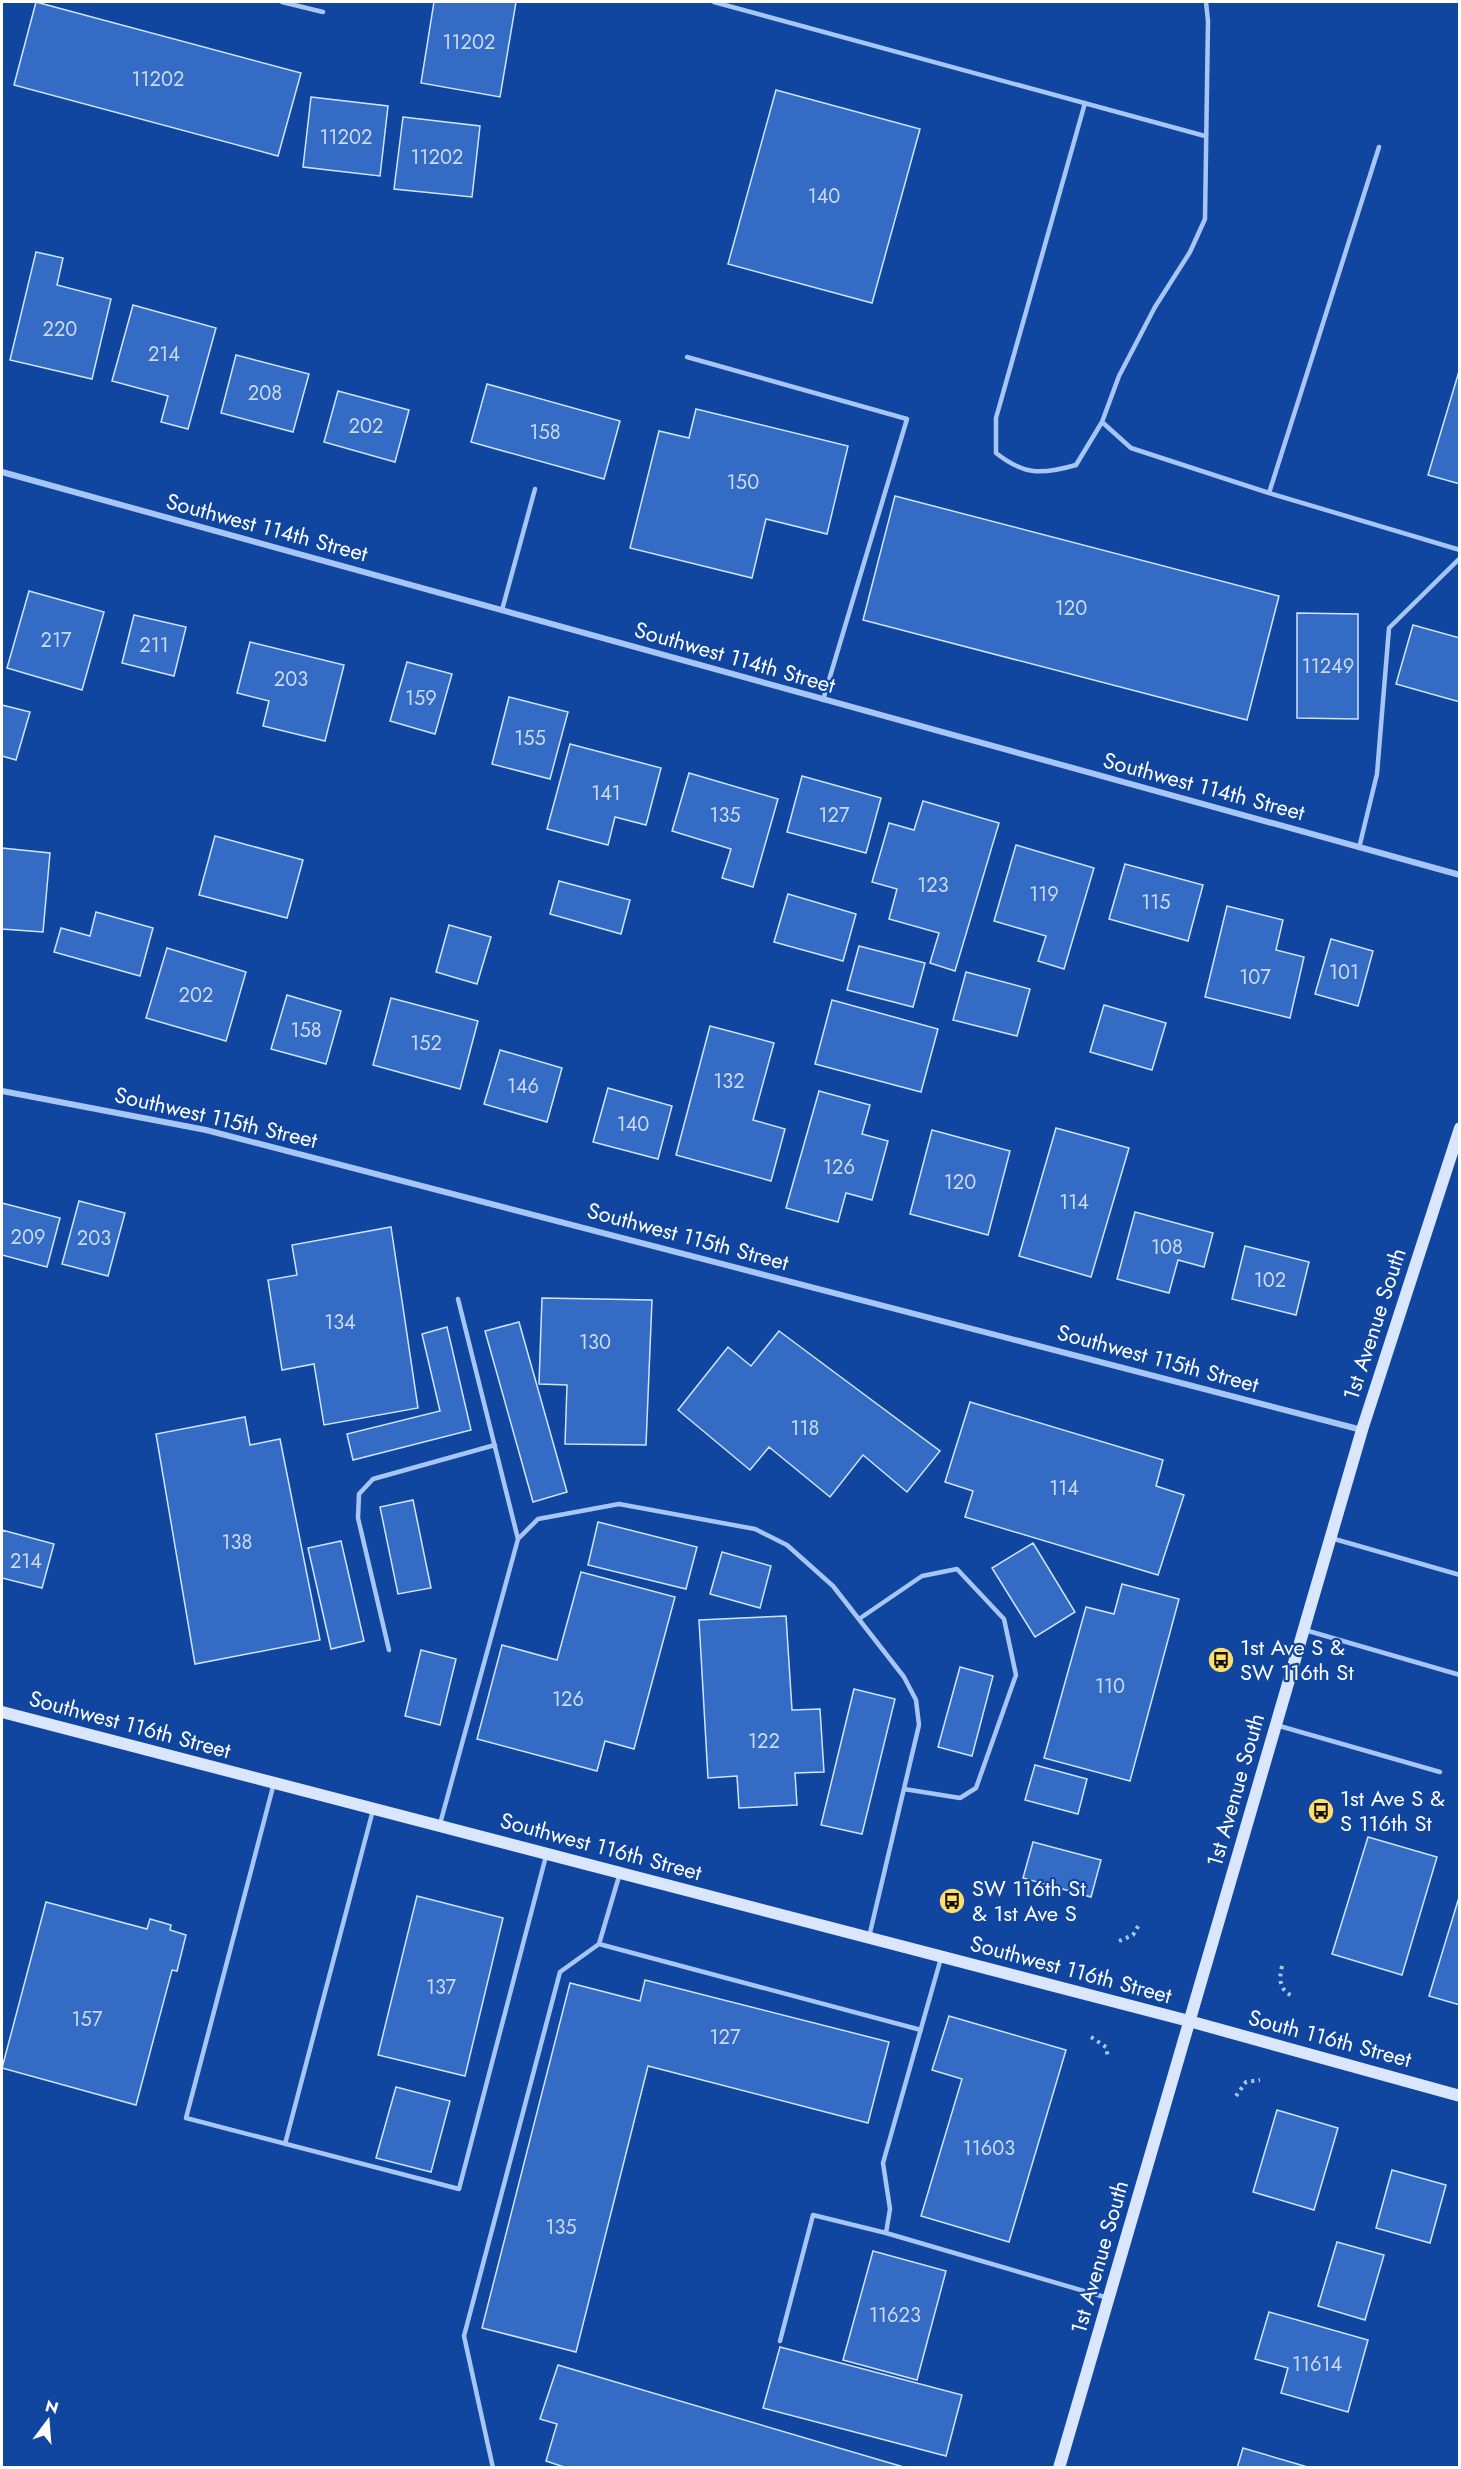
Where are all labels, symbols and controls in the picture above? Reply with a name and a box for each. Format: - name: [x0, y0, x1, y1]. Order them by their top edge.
- house number: 11202: [443, 28, 495, 57]
- house number: 11202: [132, 65, 184, 94]
- house number: 11202: [320, 123, 372, 152]
- house number: 11202: [411, 143, 463, 172]
- house number: 140: [808, 182, 840, 211]
- house number: 220: [43, 315, 77, 344]
- house number: 214: [148, 340, 180, 369]
- house number: 208: [248, 379, 282, 408]
- house number: 202: [349, 412, 383, 441]
- house number: 158: [529, 418, 561, 447]
- house number: 150: [727, 468, 759, 497]
- street label: Southwest 114th Street: [163, 485, 372, 570]
- house number: 120: [1055, 594, 1087, 623]
- street label: Southwest 114th Street: [631, 613, 840, 701]
- house number: 217: [41, 626, 72, 655]
- house number: 211: [139, 631, 169, 660]
- house number: 11249: [1302, 652, 1354, 681]
- house number: 203: [274, 665, 308, 694]
- house number: 159: [405, 684, 437, 713]
- house number: 155: [514, 724, 546, 753]
- street label: Southwest 114th Street: [1100, 744, 1309, 829]
- house number: 141: [591, 779, 621, 808]
- house number: 135: [709, 801, 741, 830]
- house number: 127: [819, 801, 850, 830]
- house number: 123: [917, 871, 949, 900]
- house number: 119: [1029, 880, 1059, 909]
- house number: 115: [1141, 888, 1171, 917]
- house number: 101: [1329, 958, 1359, 987]
- house number: 107: [1239, 963, 1271, 992]
- house number: 202: [179, 981, 213, 1010]
- house number: 158: [290, 1016, 322, 1045]
- house number: 152: [410, 1029, 442, 1058]
- house number: 132: [713, 1067, 745, 1096]
- house number: 146: [507, 1072, 539, 1101]
- street label: Southwest 115th Street: [111, 1078, 321, 1156]
- house number: 140: [617, 1110, 649, 1139]
- house number: 126: [823, 1153, 855, 1182]
- house number: 120: [944, 1168, 976, 1197]
- house number: 114: [1059, 1188, 1089, 1217]
- street label: Southwest 115th Street: [584, 1194, 793, 1278]
- house number: 209: [11, 1223, 45, 1252]
- house number: 203: [77, 1224, 111, 1253]
- house number: 108: [1151, 1233, 1183, 1262]
- street label: 1st Avenue South: [1334, 1244, 1414, 1404]
- house number: 102: [1254, 1266, 1286, 1295]
- house number: 134: [324, 1308, 356, 1337]
- street label: Southwest 115th Street: [1054, 1316, 1263, 1400]
- house number: 130: [579, 1328, 611, 1357]
- house number: 118: [791, 1414, 819, 1443]
- house number: 114: [1049, 1474, 1079, 1503]
- house number: 138: [222, 1528, 252, 1557]
- house number: 214: [10, 1547, 42, 1576]
- place label: 1st Ave S & SW 116th St: [1240, 1631, 1354, 1688]
- bus stop icon: 1st Ave S & SW 116th St: [1206, 1645, 1236, 1675]
- house number: 110: [1095, 1672, 1125, 1701]
- street label: Southwest 116th Street: [26, 1682, 235, 1766]
- house number: 126: [552, 1685, 584, 1714]
- street label: 1st Avenue South: [1198, 1710, 1272, 1870]
- house number: 122: [748, 1727, 780, 1756]
- place label: 1st Ave S & S 116th St: [1340, 1782, 1445, 1839]
- bus stop icon: 1st Ave S & S 116th St: [1306, 1796, 1336, 1826]
- street label: Southwest 116th Street: [497, 1804, 706, 1888]
- place label: SW 116th St & 1st Ave S: [972, 1872, 1086, 1929]
- bus stop icon: SW 116th St & 1st Ave S: [937, 1886, 967, 1916]
- street label: Southwest 116th Street: [967, 1927, 1176, 2011]
- house number: 137: [426, 1973, 457, 2002]
- street label: South 116th Street: [1245, 2001, 1416, 2075]
- house number: 157: [72, 2005, 103, 2034]
- house number: 127: [710, 2023, 741, 2052]
- house number: 11603: [963, 2134, 1015, 2163]
- street label: 1st Avenue South: [1062, 2177, 1136, 2337]
- house number: 135: [545, 2213, 577, 2242]
- house number: 11623: [869, 2301, 921, 2330]
- house number: 11614: [1292, 2350, 1342, 2379]
- north arrow: [18, 2391, 78, 2451]
- text: N: [43, 2394, 61, 2420]

